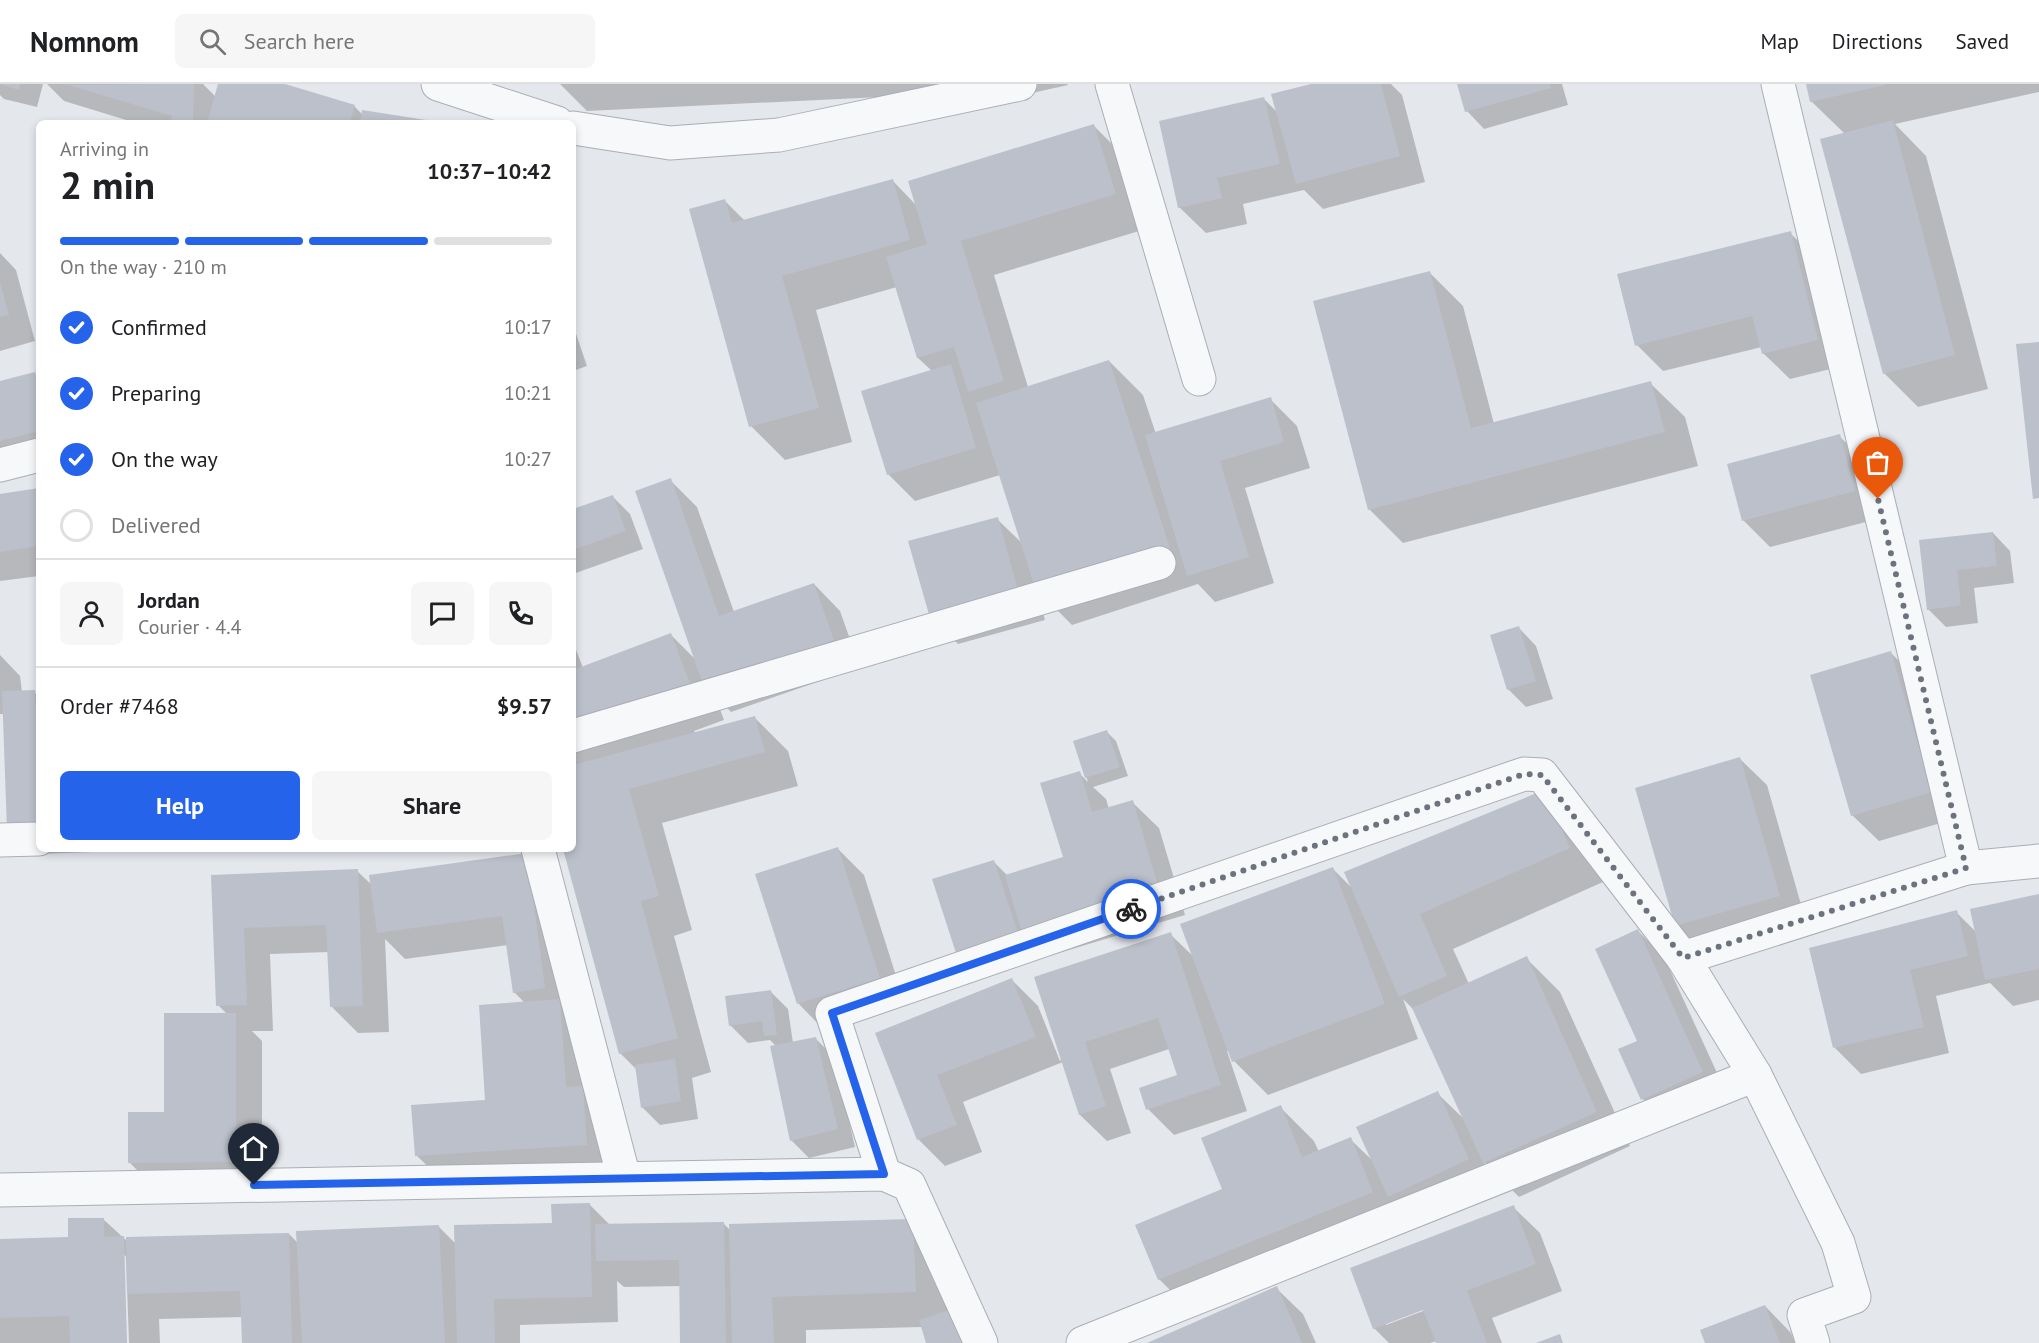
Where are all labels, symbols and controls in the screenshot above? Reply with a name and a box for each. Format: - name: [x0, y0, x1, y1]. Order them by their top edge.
- search box: [175, 14, 595, 68]
- text: Nomnom: [30, 23, 139, 60]
- icon: search: [196, 25, 229, 58]
- text: Search here: [244, 27, 355, 55]
- text: Map: [1760, 28, 1799, 55]
- text: Directions: [1832, 28, 1923, 55]
- text: Saved: [1956, 28, 2009, 55]
- text: Arriving in: [60, 136, 149, 162]
- text: 10:37–10:42: [427, 157, 552, 185]
- text: 2 min: [60, 159, 155, 210]
- text: On the way · 210 m: [60, 254, 227, 280]
- icon: check: [60, 311, 93, 344]
- text: Confirmed: [111, 313, 207, 341]
- text: 10:17: [504, 314, 552, 340]
- icon: check: [60, 377, 93, 410]
- text: Preparing: [111, 379, 201, 407]
- text: 10:21: [504, 380, 552, 406]
- pin: [1852, 437, 1903, 499]
- icon: check: [60, 443, 93, 476]
- text: On the way: [111, 445, 218, 473]
- text: 10:27: [504, 446, 552, 472]
- icon: bag: [1861, 446, 1894, 479]
- text: Delivered: [111, 511, 201, 539]
- button: person: [60, 582, 123, 645]
- button: chat: [411, 582, 474, 645]
- button: phone: [489, 582, 552, 645]
- text: Jordan: [138, 586, 200, 614]
- text: Courier · 4.4: [138, 614, 241, 640]
- text: Order #7468: [60, 692, 179, 720]
- text: $9.57: [497, 692, 552, 720]
- button: Help: [60, 771, 300, 840]
- button: Share: [312, 771, 552, 840]
- courier: [1101, 879, 1161, 939]
- icon: bike: [1115, 893, 1148, 926]
- pin: [228, 1123, 279, 1185]
- icon: home: [237, 1132, 270, 1165]

